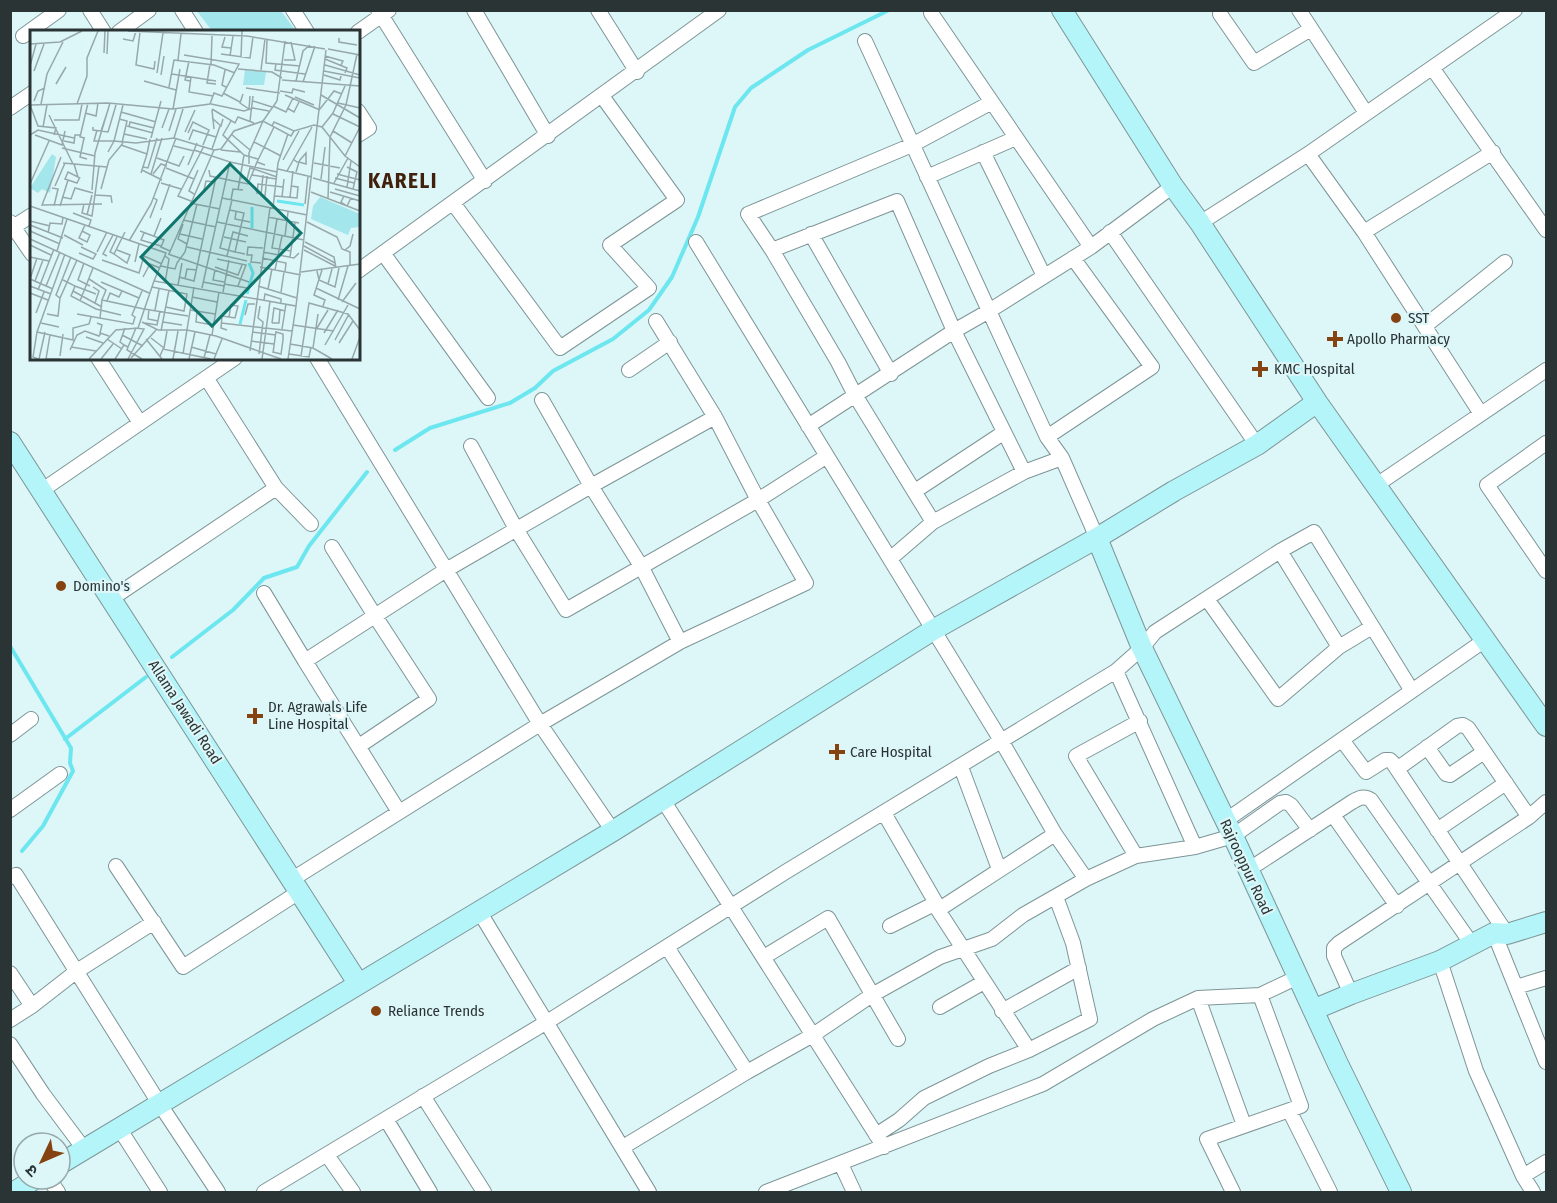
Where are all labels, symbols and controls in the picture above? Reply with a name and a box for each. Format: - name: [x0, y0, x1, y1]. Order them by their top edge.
- inset map: [30, 30, 360, 360]
- district label: KARELI: [368, 168, 438, 194]
- place label: SST: [1408, 309, 1429, 327]
- marker: SST: [1389, 311, 1403, 325]
- place label: Apollo Pharmacy: [1347, 330, 1450, 348]
- marker: Apollo Pharmacy: [1328, 332, 1342, 346]
- marker: KMC Hospital: [1251, 360, 1269, 378]
- place label: KMC Hospital: [1274, 360, 1355, 378]
- place label: Domino's: [73, 577, 130, 595]
- marker: Domino's: [54, 579, 68, 593]
- street label: Allama Jawadi Road: [145, 657, 225, 767]
- place label: Dr. Agrawals Life Line Hospital: [268, 698, 367, 733]
- marker: Dr. Agrawals Life Line Hospital: [246, 707, 264, 725]
- marker: Care Hospital: [828, 743, 846, 761]
- place label: Care Hospital: [850, 743, 932, 761]
- street label: Rajrooppur Road: [1216, 816, 1276, 918]
- place label: Reliance Trends: [388, 1002, 485, 1020]
- marker: Reliance Trends: [369, 1004, 383, 1018]
- north arrow: [12, 1131, 72, 1191]
- text: उ: [21, 1161, 42, 1181]

